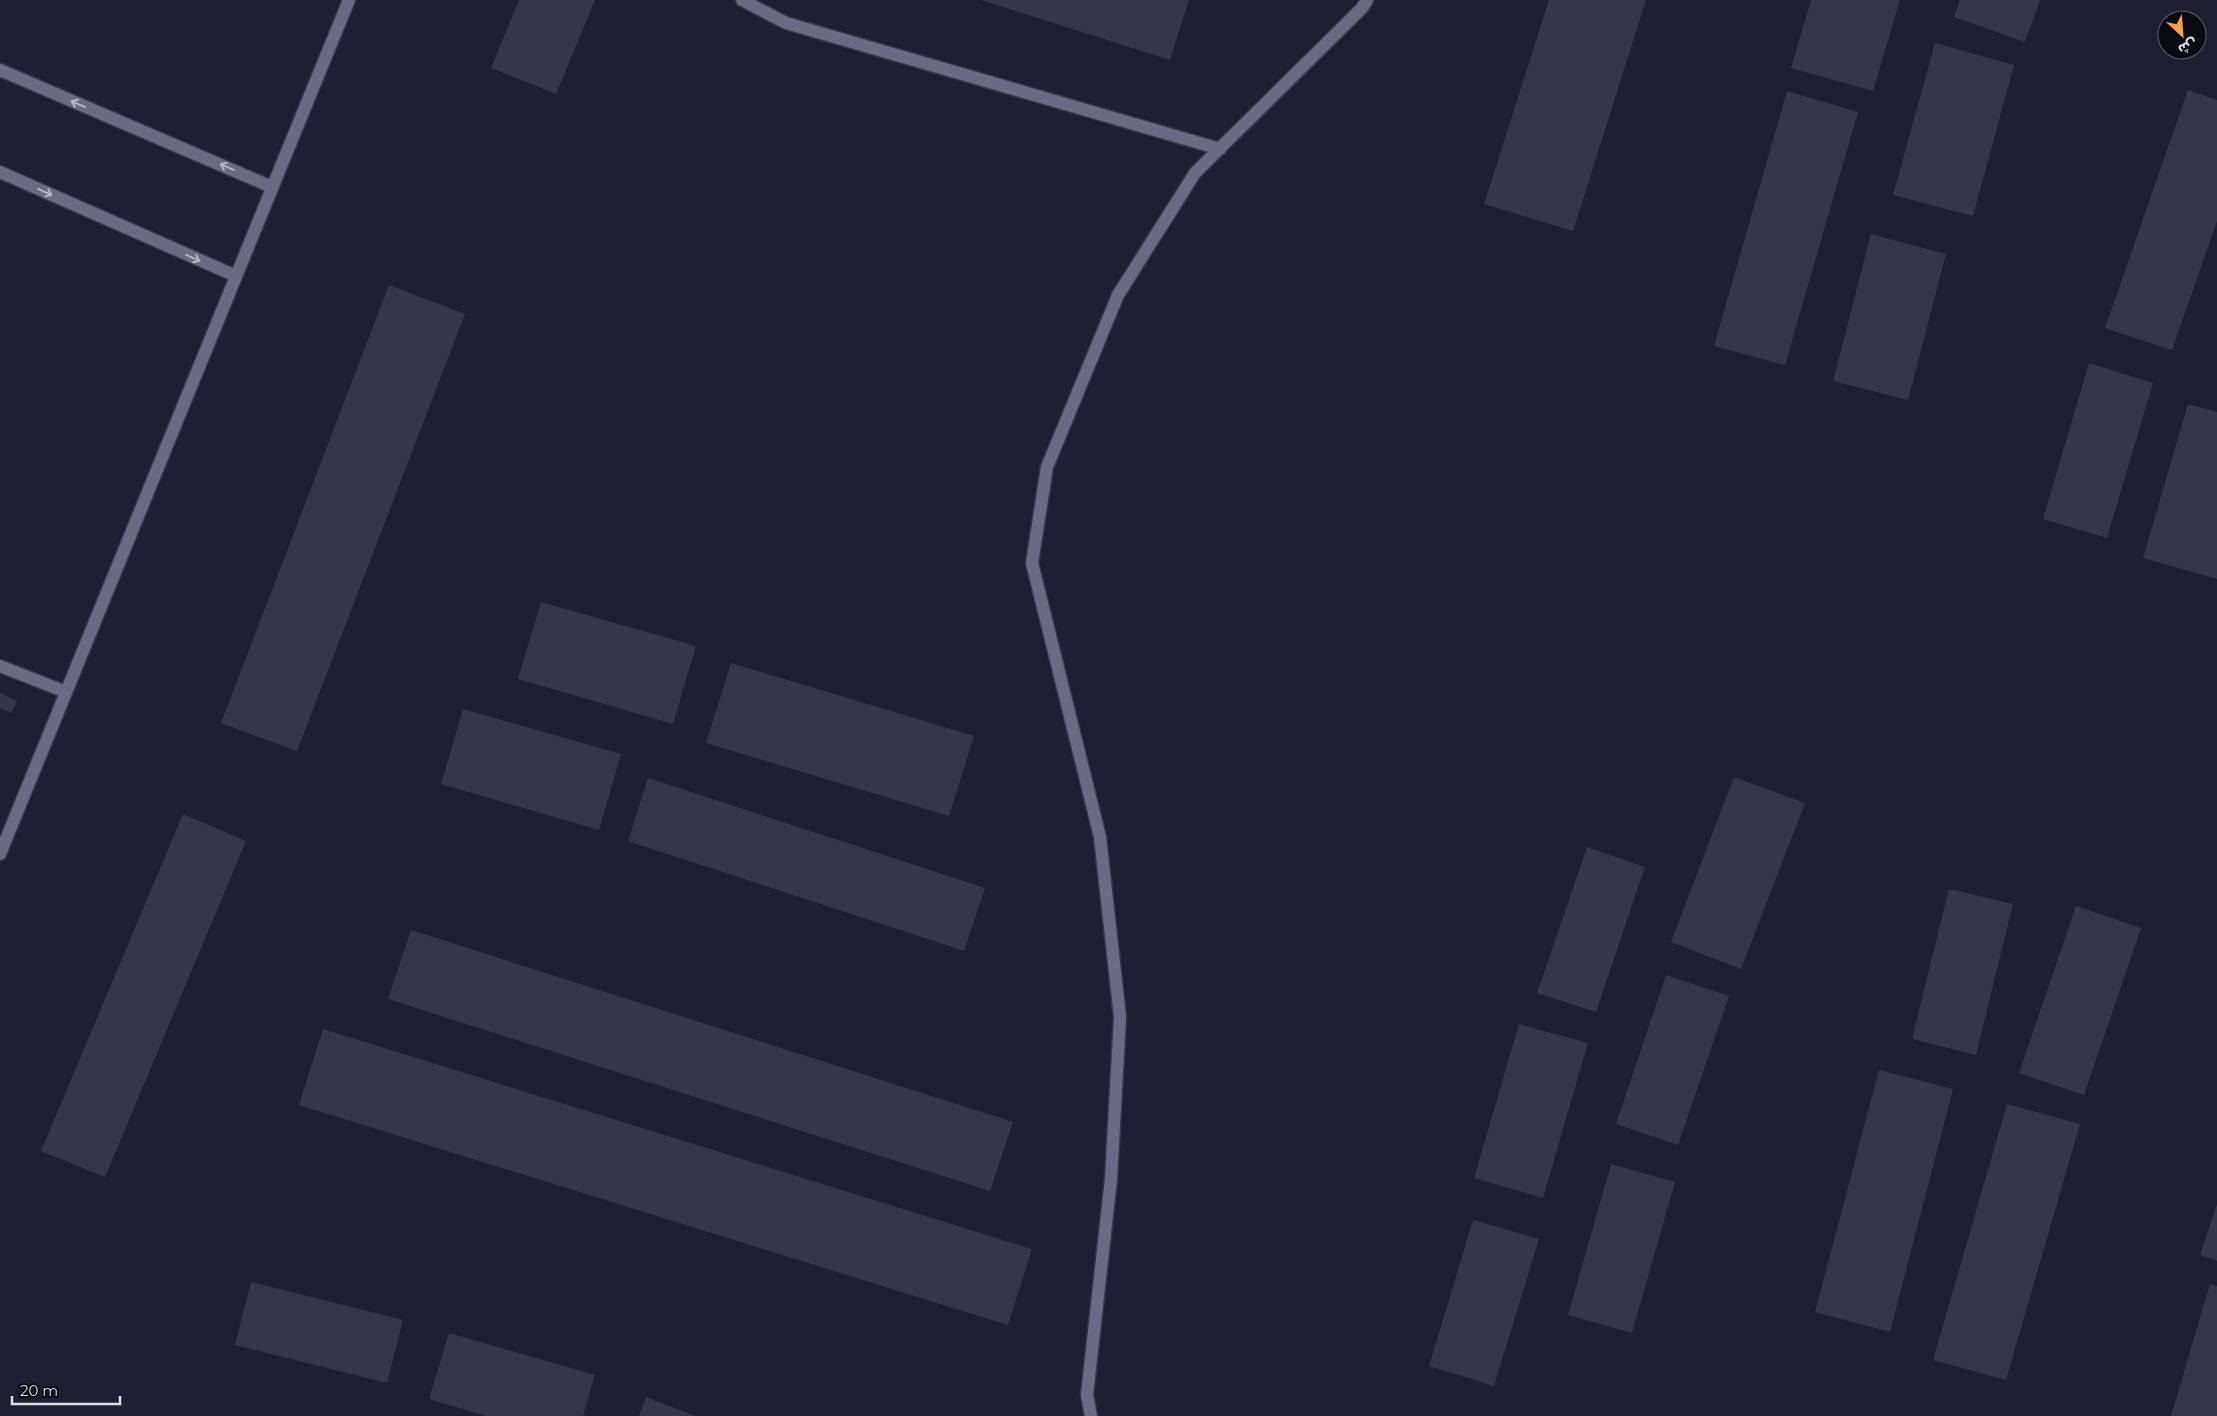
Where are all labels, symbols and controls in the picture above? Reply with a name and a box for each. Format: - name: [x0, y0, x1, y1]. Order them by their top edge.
- north arrow: [2157, 10, 2207, 60]
- text: ش: [2175, 34, 2200, 59]
- one-way arrow: [71, 98, 86, 108]
- one-way arrow: [220, 162, 235, 172]
- one-way arrow: [37, 187, 52, 197]
- one-way arrow: [185, 253, 200, 263]
- scale bar: [12, 1374, 120, 1406]
- text: 20 m: [20, 1381, 58, 1400]

